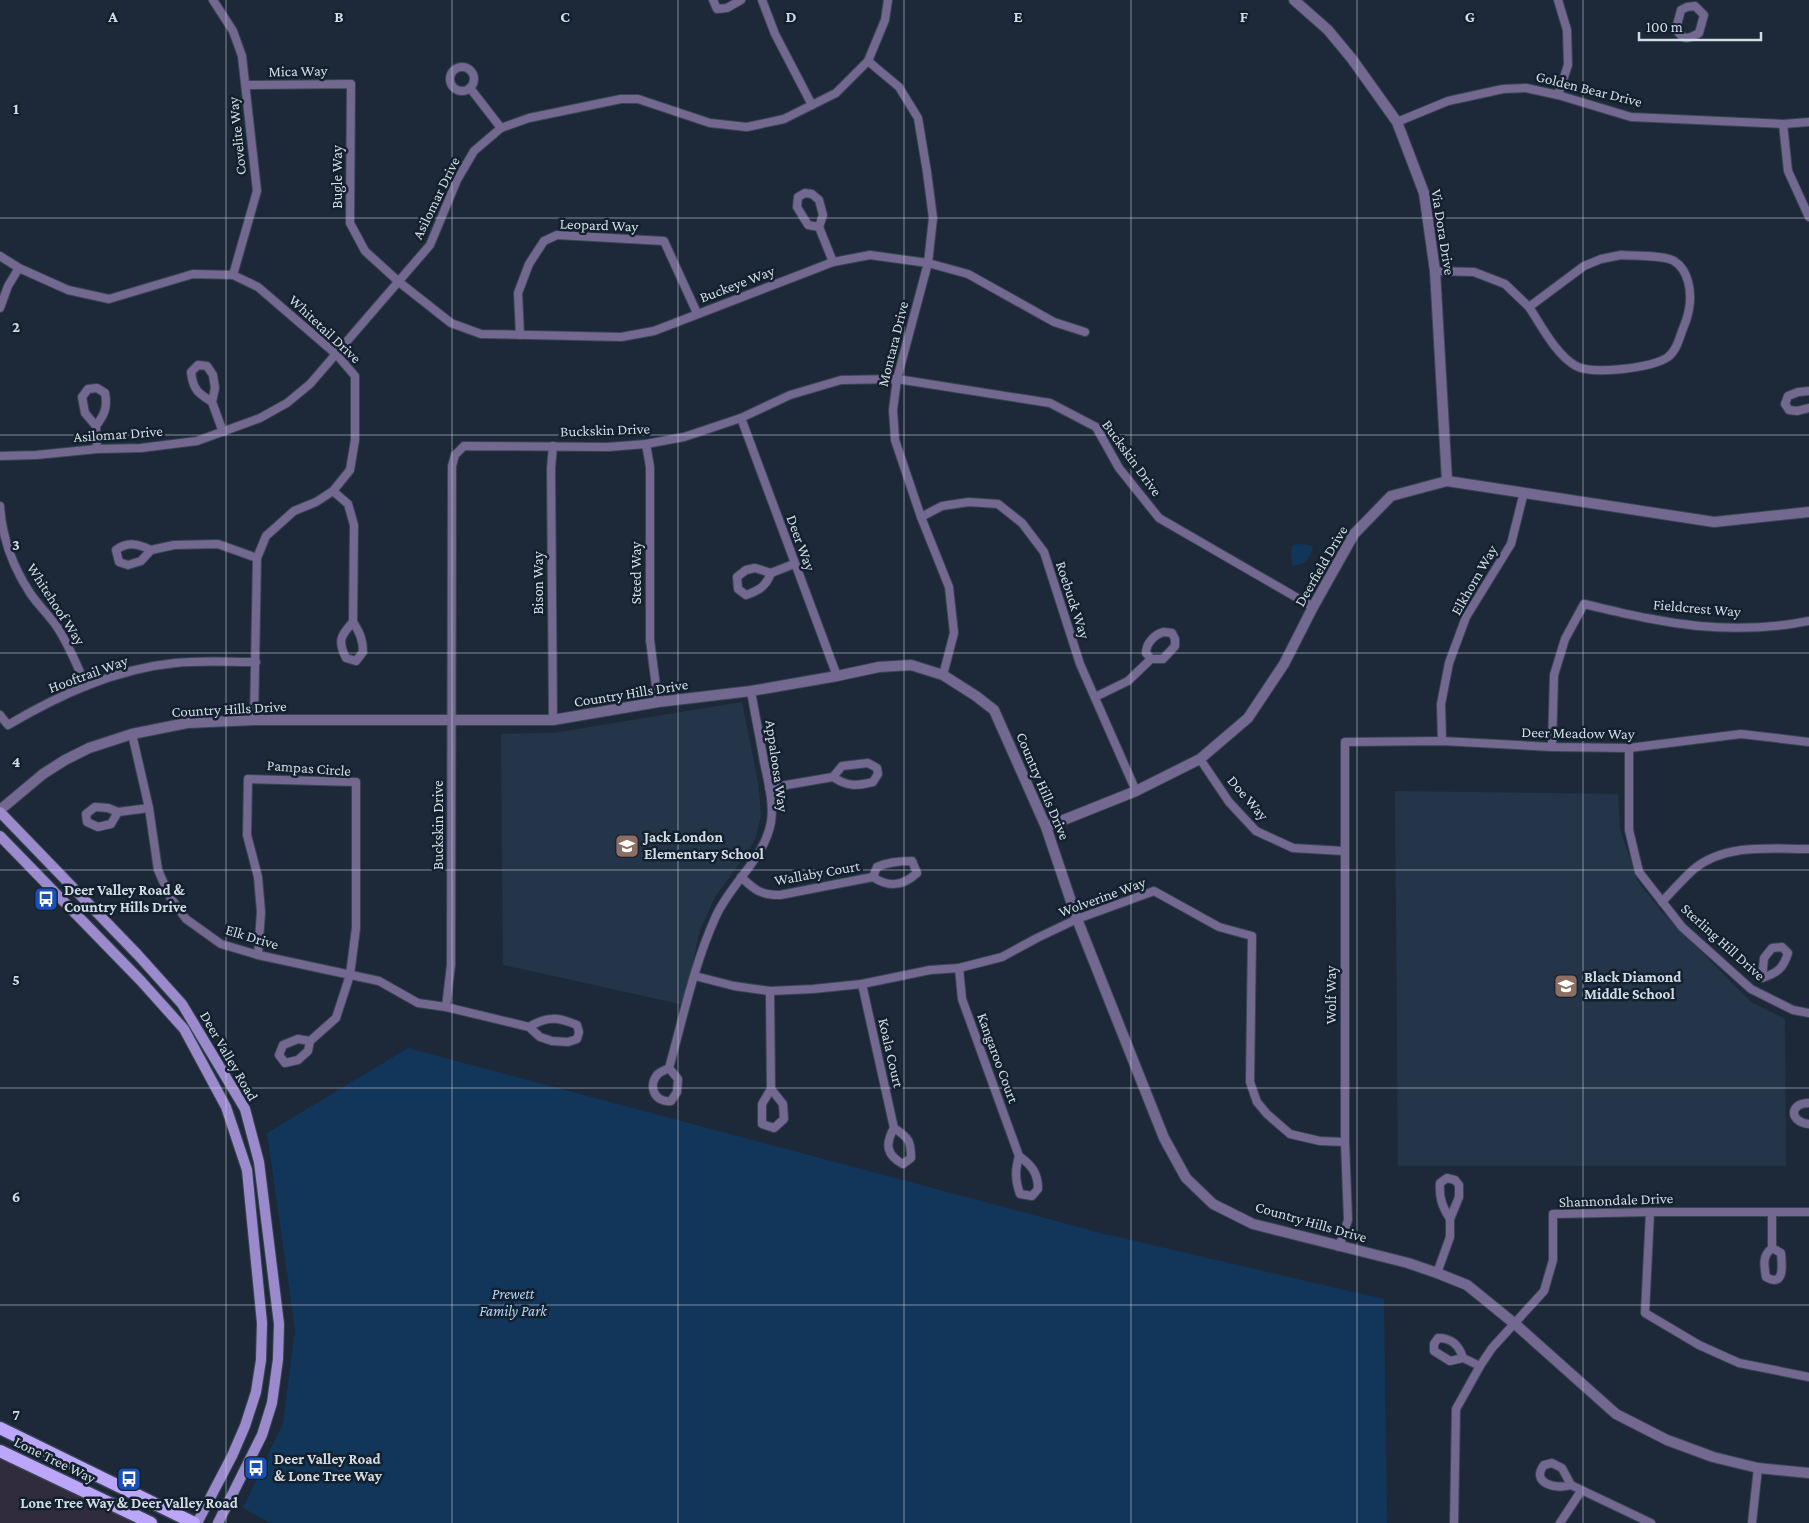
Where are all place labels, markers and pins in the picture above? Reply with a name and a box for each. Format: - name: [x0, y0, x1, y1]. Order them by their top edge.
- place label: Jack London Elementary School: [642, 829, 764, 862]
- school or university icon: Jack London Elementary School: [614, 833, 640, 859]
- place label: Deer Valley Road & Country Hills Drive: [64, 882, 187, 915]
- bus stop icon: Deer Valley Road & Country Hills Drive: [33, 886, 59, 912]
- place label: Black Diamond Middle School: [1584, 969, 1682, 1002]
- school or university icon: Black Diamond Middle School: [1553, 973, 1579, 999]
- place label: Deer Valley Road & Lone Tree Way: [274, 1451, 383, 1484]
- bus stop icon: Deer Valley Road & Lone Tree Way: [243, 1455, 269, 1481]
- bus stop icon: Lone Tree Way & Deer Valley Road: [116, 1466, 142, 1492]
- place label: Lone Tree Way & Deer Valley Road: [20, 1495, 239, 1511]

